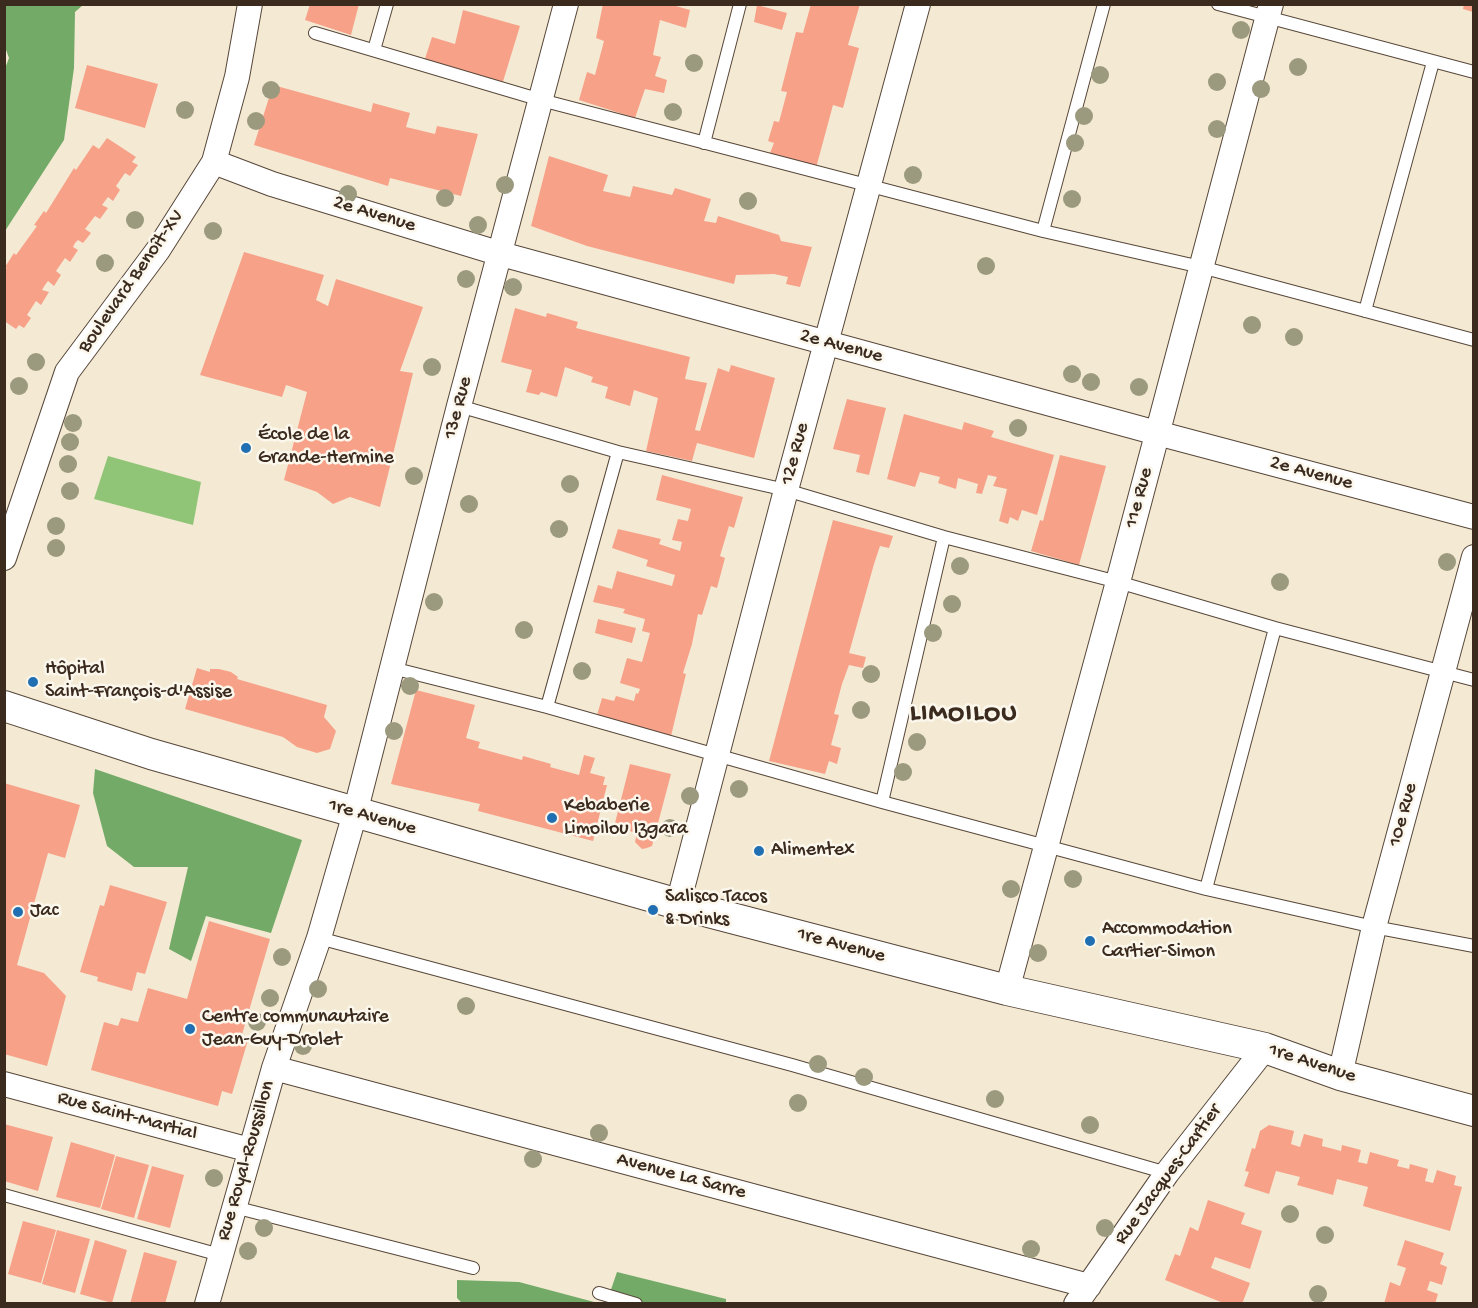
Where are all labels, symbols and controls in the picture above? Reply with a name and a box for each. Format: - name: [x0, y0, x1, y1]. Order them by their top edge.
- street label: 2e Avenue: [330, 191, 418, 239]
- street label: Boulevard Benoît-XV: [74, 206, 190, 358]
- street label: 2e Avenue: [797, 324, 885, 370]
- street label: 13e Rue: [439, 374, 479, 442]
- street label: 12e Rue: [776, 420, 816, 488]
- place label: École de la Grande-Hermine: [258, 424, 394, 471]
- marker: École de la Grande-Hermine: [239, 441, 253, 455]
- street label: 2e Avenue: [1267, 451, 1355, 497]
- street label: 11e Rue: [1120, 465, 1160, 531]
- place label: Hôpital Saint-François-d'Assise: [45, 658, 232, 705]
- marker: Hôpital Saint-François-d'Assise: [26, 675, 40, 689]
- district label: LIMOILOU: [910, 699, 1018, 731]
- street label: 10e Rue: [1384, 781, 1424, 849]
- street label: 1re Avenue: [325, 794, 419, 842]
- place label: Kebaberie Limoilou Izgara: [564, 795, 688, 842]
- marker: Kebaberie Limoilou Izgara: [545, 811, 559, 825]
- place label: Alimentex: [771, 839, 855, 863]
- marker: Alimentex: [752, 844, 766, 858]
- place label: Salisco Tacos & Drinks: [665, 886, 767, 933]
- place label: Jac: [30, 900, 58, 924]
- marker: Salisco Tacos & Drinks: [646, 903, 660, 917]
- marker: Jac: [11, 905, 25, 919]
- place label: Accommodation Cartier-Simon: [1102, 918, 1232, 965]
- street label: 1re Avenue: [794, 923, 888, 969]
- marker: Accommodation Cartier-Simon: [1083, 934, 1097, 948]
- place label: Centre communautaire Jean-Guy-Drolet: [202, 1006, 389, 1053]
- marker: Centre communautaire Jean-Guy-Drolet: [183, 1022, 197, 1036]
- street label: 1re Avenue: [1265, 1039, 1359, 1089]
- street label: Rue Royal-Roussillon: [213, 1078, 281, 1244]
- street label: Rue Saint-Martial: [55, 1087, 199, 1147]
- street label: Rue Jacques-Cartier: [1110, 1100, 1228, 1250]
- street label: Avenue La Sarre: [614, 1148, 748, 1206]

